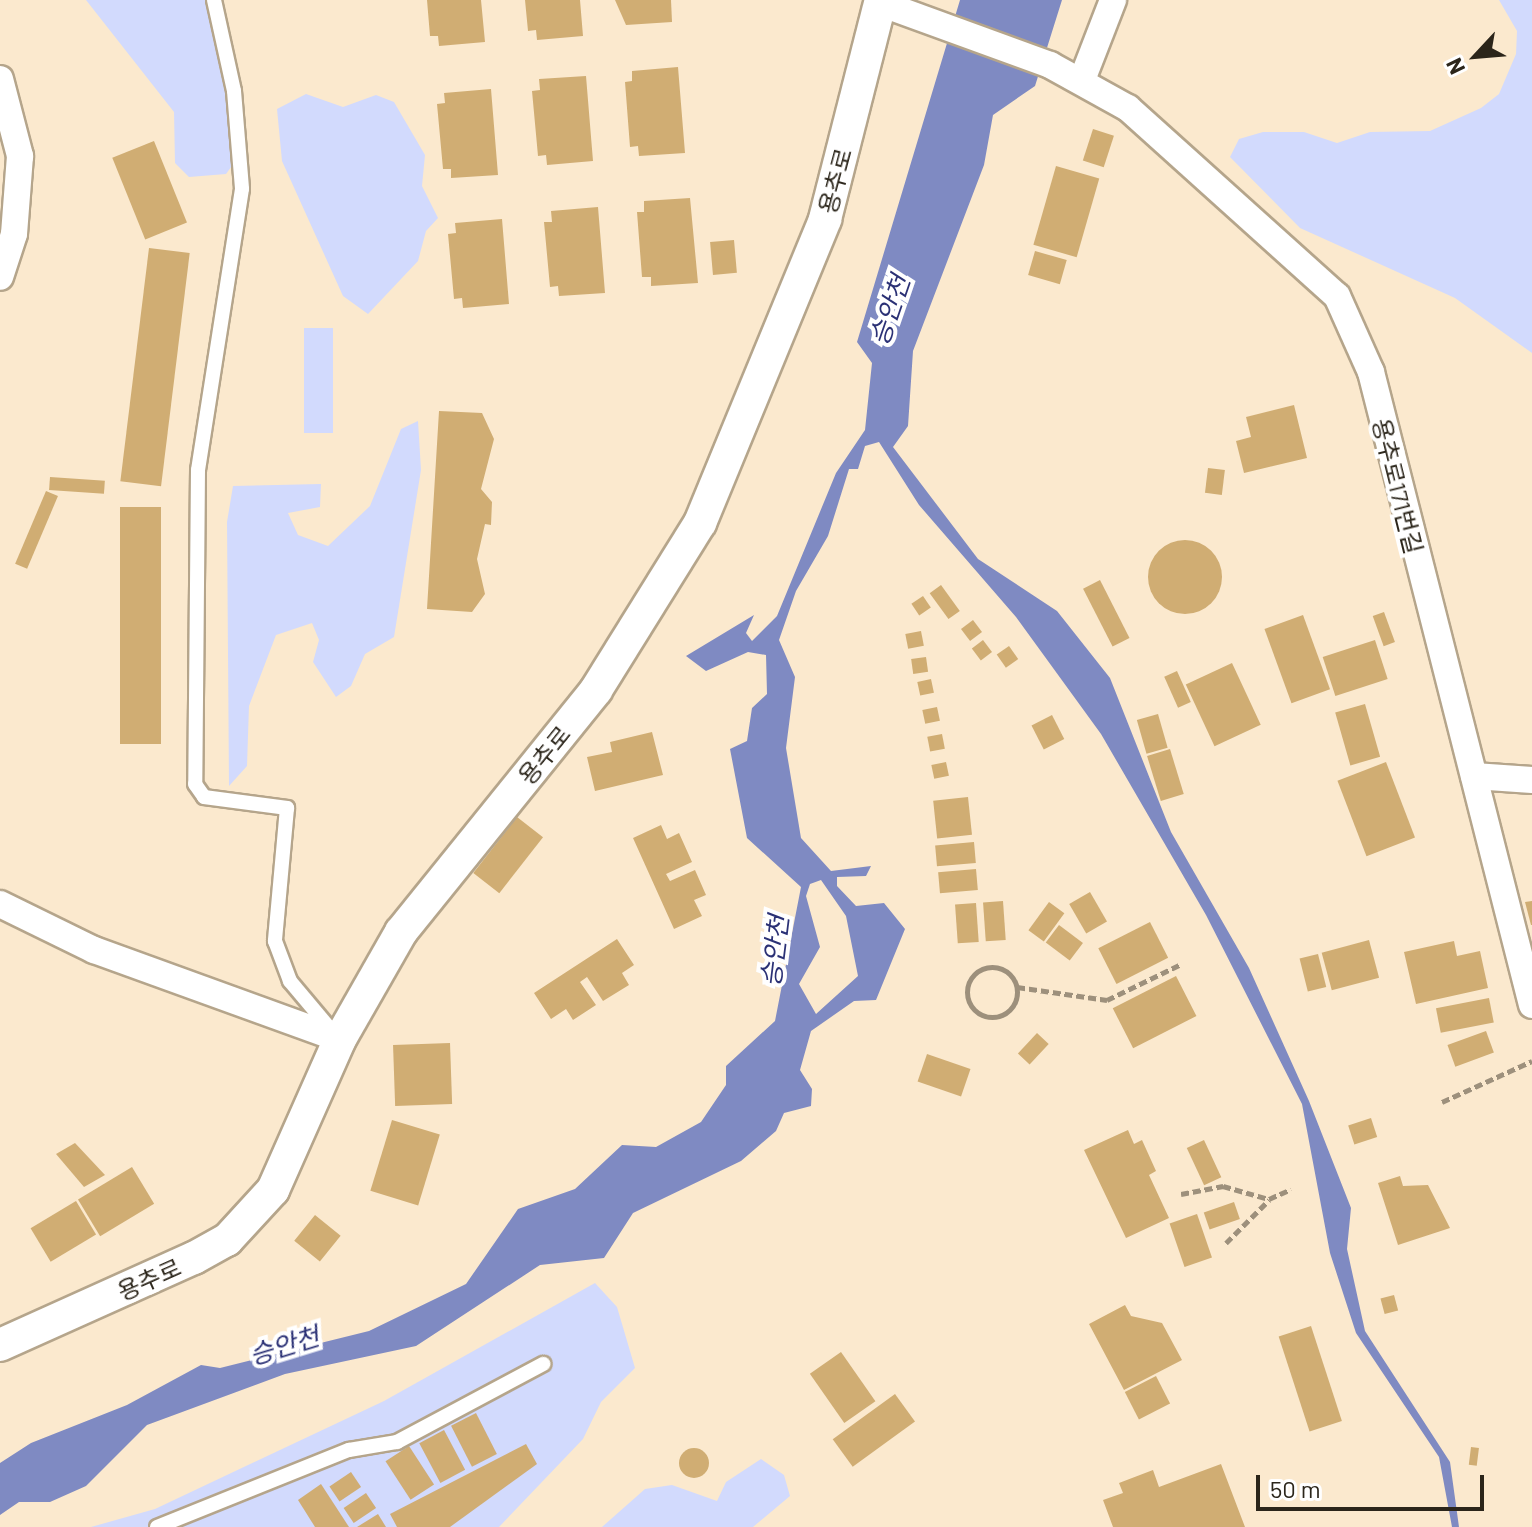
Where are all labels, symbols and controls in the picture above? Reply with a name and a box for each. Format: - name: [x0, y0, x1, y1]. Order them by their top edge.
- north arrow: [1436, 16, 1516, 96]
- text: N: [1440, 54, 1469, 79]
- street label: 용추로: [813, 145, 857, 217]
- water label: 승안천: [863, 271, 915, 349]
- street label: 용추로171번길: [1367, 415, 1429, 557]
- street label: 용추로: [512, 720, 576, 790]
- water label: 승안천: [754, 913, 794, 989]
- street label: 용추로: [113, 1252, 185, 1306]
- water label: 승안천: [245, 1320, 323, 1370]
- scale bar: [1260, 1459, 1488, 1509]
- text: 50 m: [1270, 1474, 1321, 1503]

